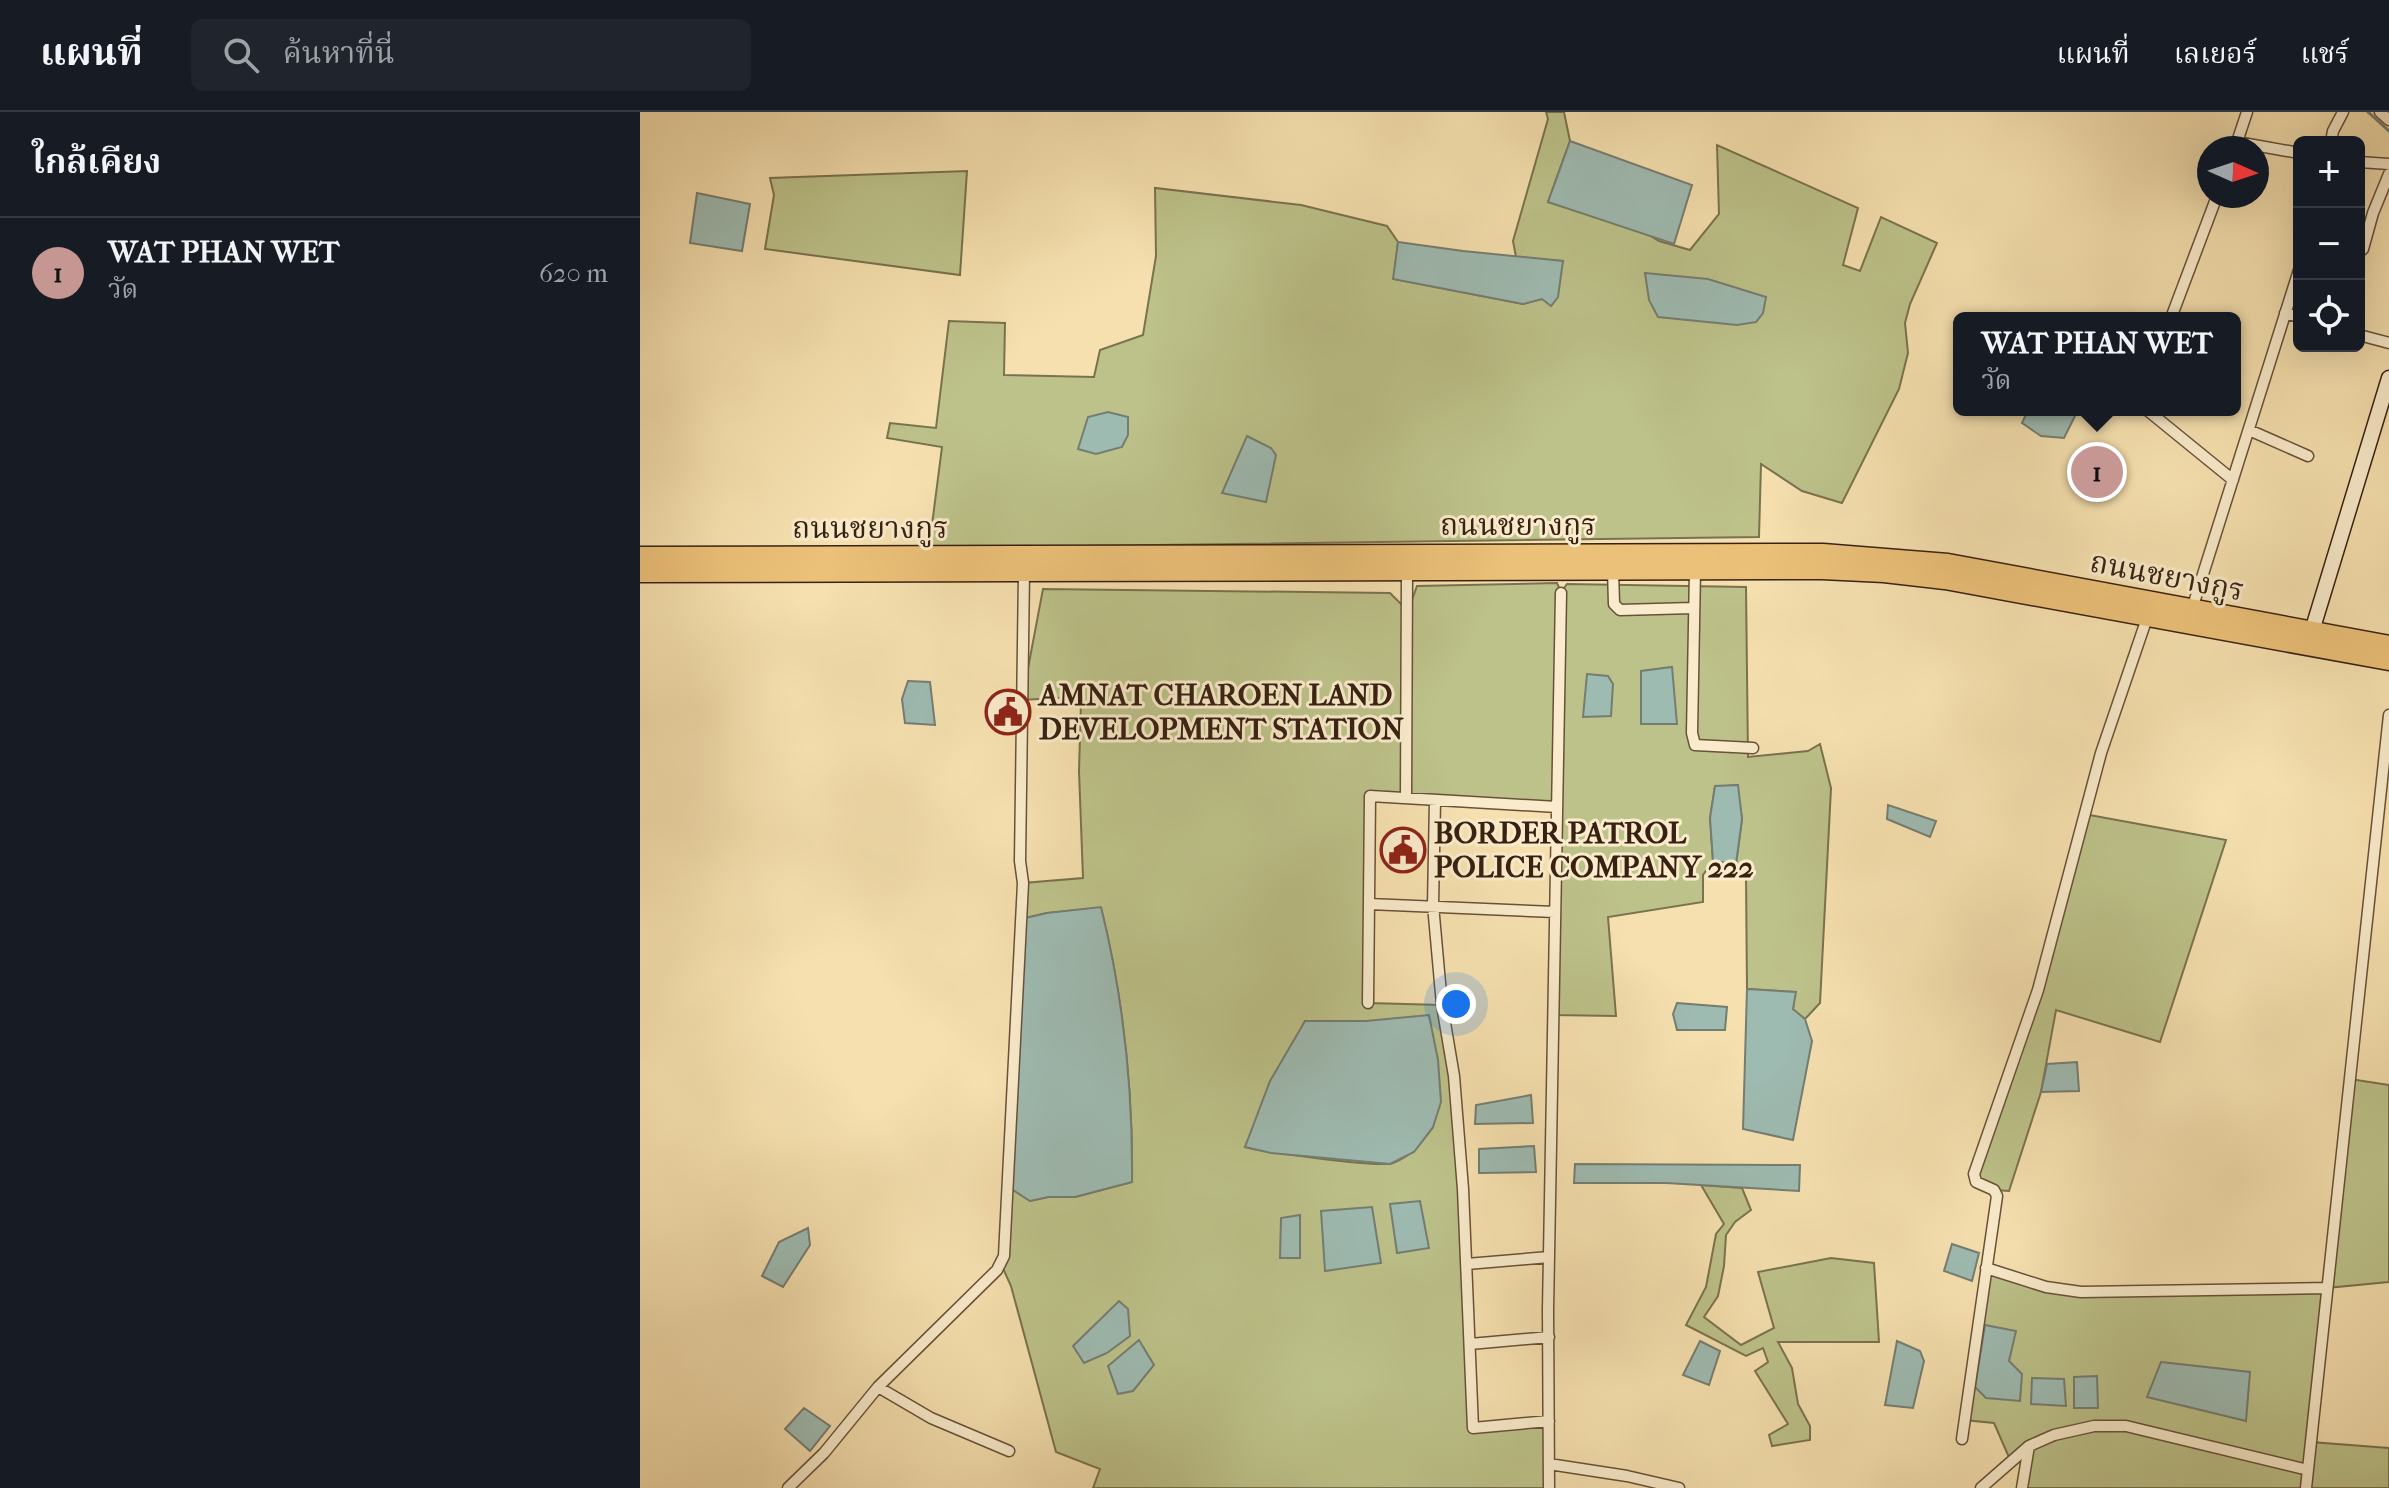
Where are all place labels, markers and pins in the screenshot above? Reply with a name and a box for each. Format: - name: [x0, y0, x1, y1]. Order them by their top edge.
- pin: 1: [2071, 442, 2123, 502]
- place label: AMNAT CHAROEN LAND DEVELOPMENT STATION: [1037, 678, 1404, 747]
- public building icon: AMNAT CHAROEN LAND DEVELOPMENT STATION: [984, 688, 1032, 736]
- place label: BORDER PATROL POLICE COMPANY 222: [1434, 816, 1754, 885]
- public building icon: BORDER PATROL POLICE COMPANY 222: [1379, 826, 1427, 874]

